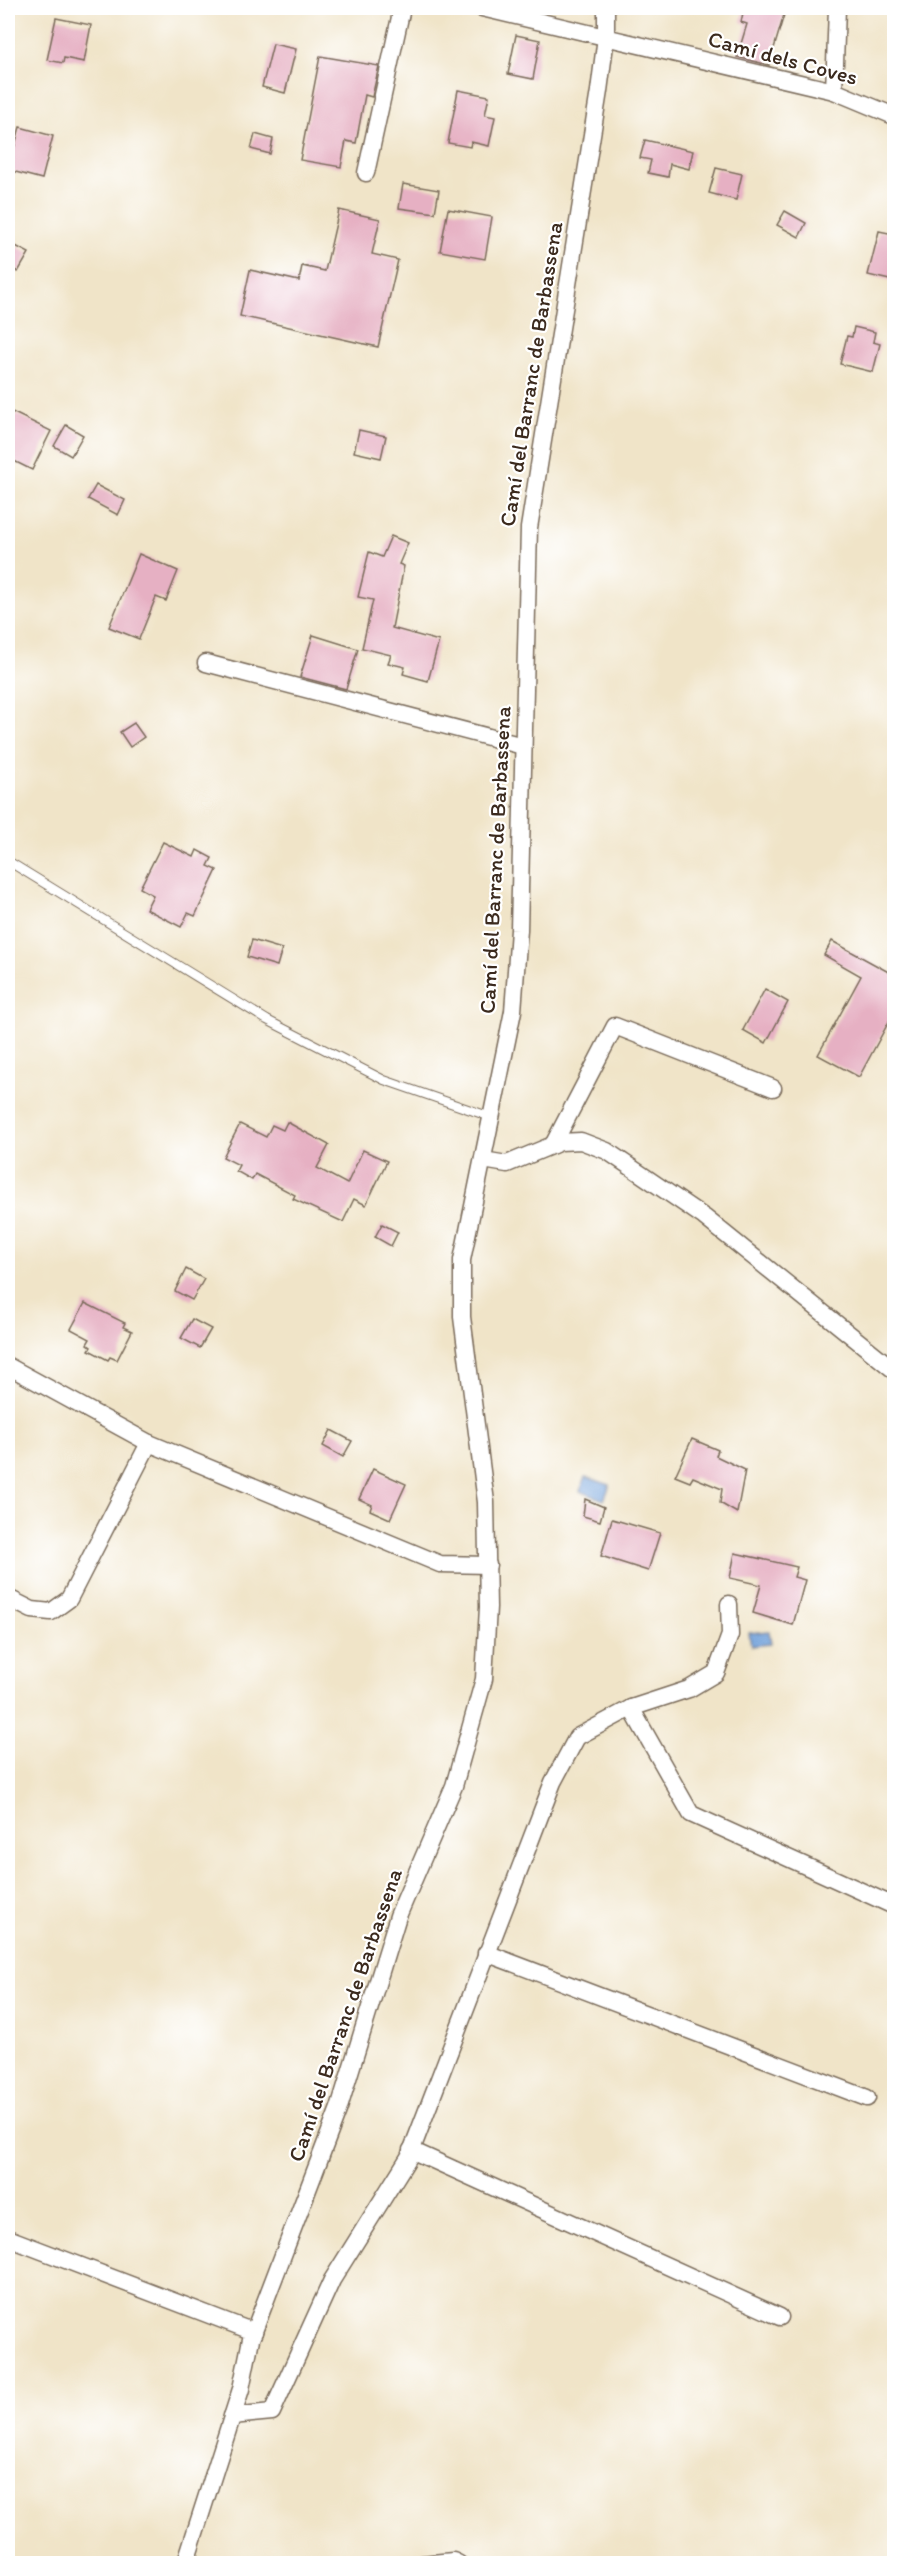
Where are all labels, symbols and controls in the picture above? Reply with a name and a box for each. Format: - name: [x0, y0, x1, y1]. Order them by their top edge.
- street label: Camí dels Coves: [705, 25, 861, 91]
- street label: Camí del Barranc de Barbassena: [494, 219, 569, 528]
- street label: Camí del Barranc de Barbassena: [473, 705, 517, 1015]
- street label: Camí del Barranc de Barbassena: [282, 1864, 408, 2165]

